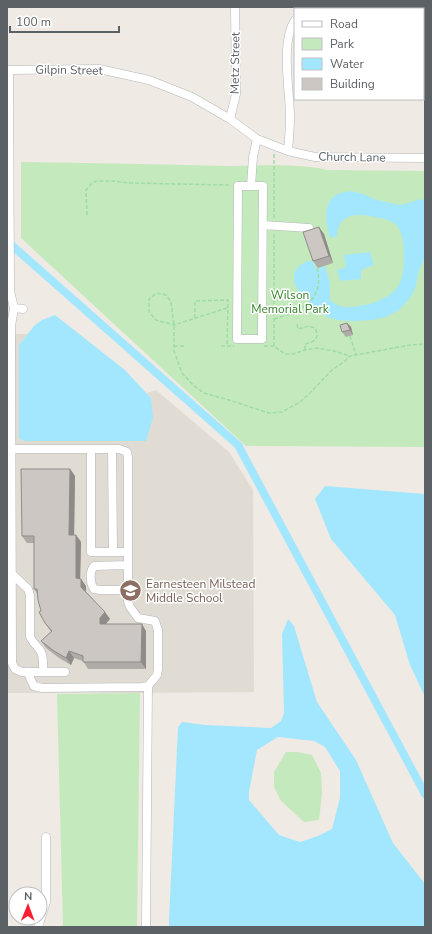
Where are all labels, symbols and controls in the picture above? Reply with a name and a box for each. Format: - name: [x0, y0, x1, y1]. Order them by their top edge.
- scale bar: [10, 8, 119, 34]
- legend: [294, 8, 424, 100]
- text: 100 m: [16, 14, 51, 30]
- text: Road: [330, 16, 358, 32]
- street label: Metz Street: [226, 31, 244, 94]
- text: Park: [330, 36, 355, 52]
- text: Water: [330, 56, 364, 72]
- street label: Gilpin Street: [35, 61, 104, 79]
- text: Building: [330, 76, 375, 92]
- street label: Church Lane: [318, 148, 386, 166]
- park label: Wilson Memorial Park: [251, 287, 330, 317]
- place label: Earnesteen Milstead Middle School: [146, 576, 255, 606]
- school or university icon: Earnesteen Milstead Middle School: [117, 578, 143, 604]
- north arrow: [8, 886, 48, 926]
- text: N: [24, 889, 32, 904]

